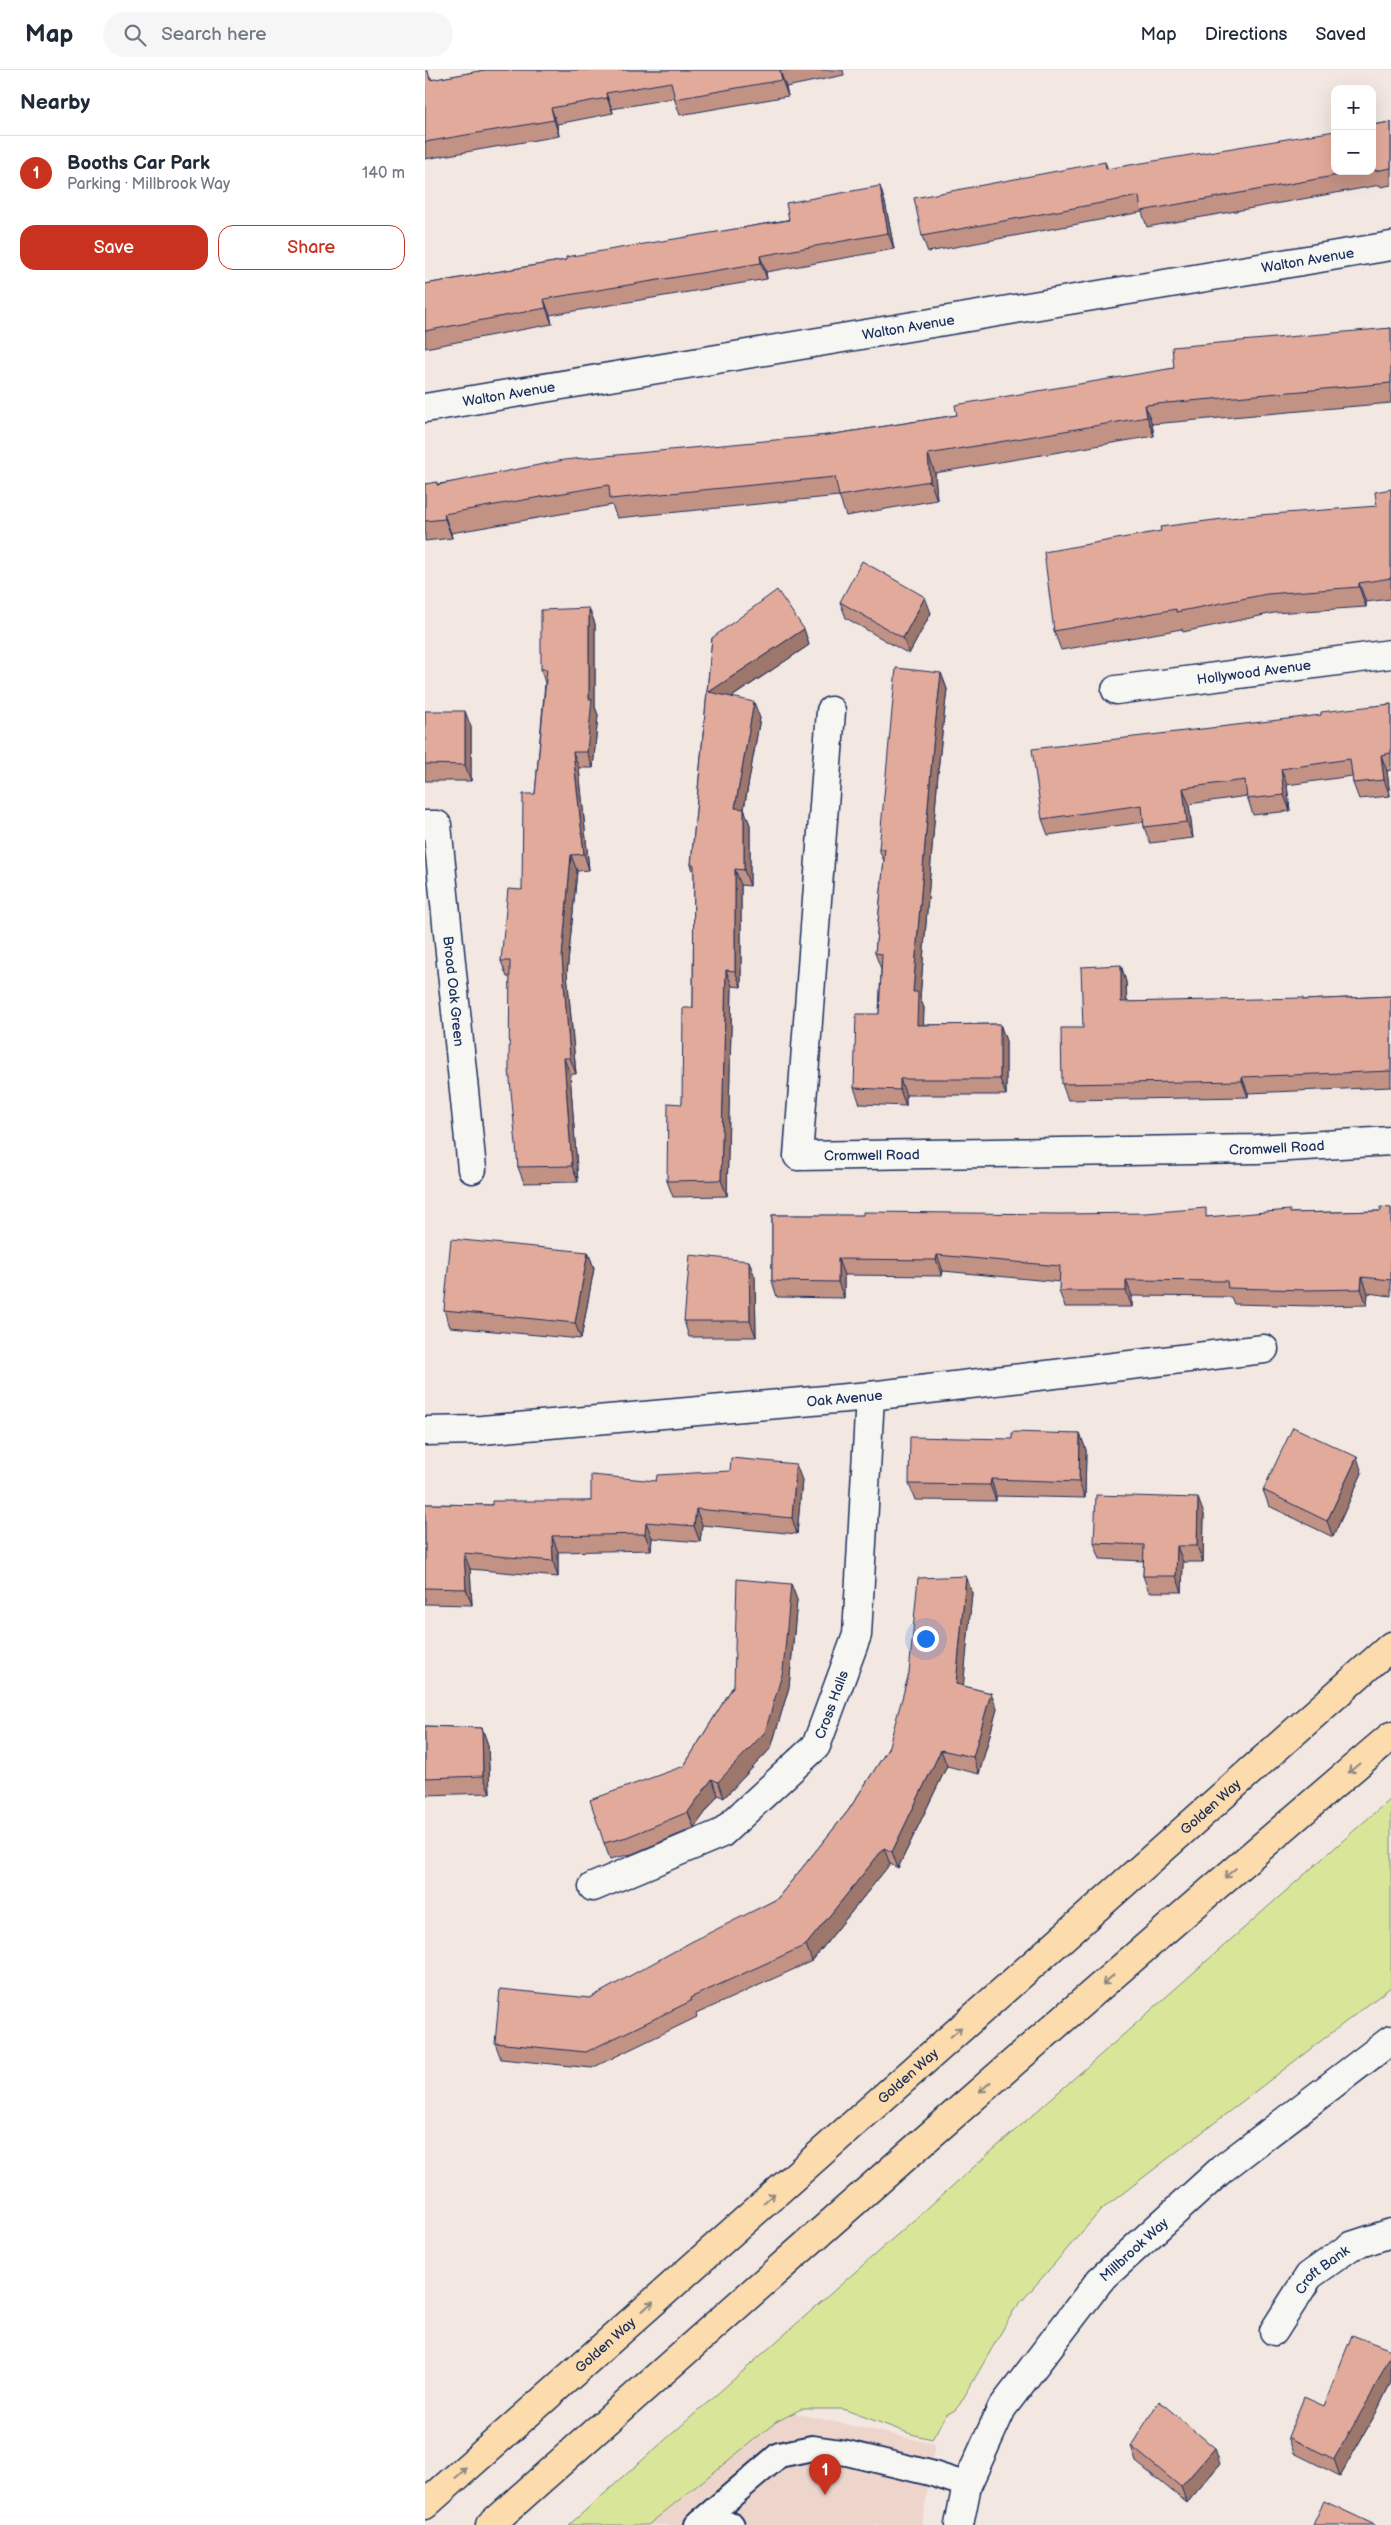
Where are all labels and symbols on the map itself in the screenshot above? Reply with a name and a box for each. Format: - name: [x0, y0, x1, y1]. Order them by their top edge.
- street label: Walton Avenue: [1260, 244, 1355, 277]
- street label: Walton Avenue: [861, 311, 956, 344]
- street label: Walton Avenue: [461, 378, 556, 411]
- street label: Hollywood Avenue: [1196, 657, 1312, 688]
- street label: Broad Oak Green: [439, 935, 467, 1047]
- street label: Cromwell Road: [1229, 1137, 1325, 1158]
- street label: Cromwell Road: [824, 1146, 920, 1165]
- street label: Oak Avenue: [806, 1387, 884, 1411]
- your location: [913, 1626, 939, 1652]
- street label: Cross Halls: [811, 1668, 852, 1741]
- one-way arrow: [1348, 1762, 1361, 1773]
- street label: Golden Way: [1177, 1775, 1245, 1838]
- one-way arrow: [1224, 1867, 1237, 1878]
- one-way arrow: [1101, 1974, 1114, 1986]
- one-way arrow: [950, 2026, 963, 2038]
- street label: Golden Way: [874, 2044, 942, 2107]
- one-way arrow: [979, 2081, 992, 2093]
- one-way arrow: [762, 2192, 775, 2203]
- street label: Millbrook Way: [1096, 2214, 1172, 2285]
- street label: Croft Bank: [1292, 2242, 1353, 2298]
- one-way arrow: [641, 2300, 654, 2312]
- street label: Golden Way: [572, 2313, 640, 2377]
- pin: 1: [809, 2454, 841, 2495]
- one-way arrow: [455, 2467, 468, 2478]

